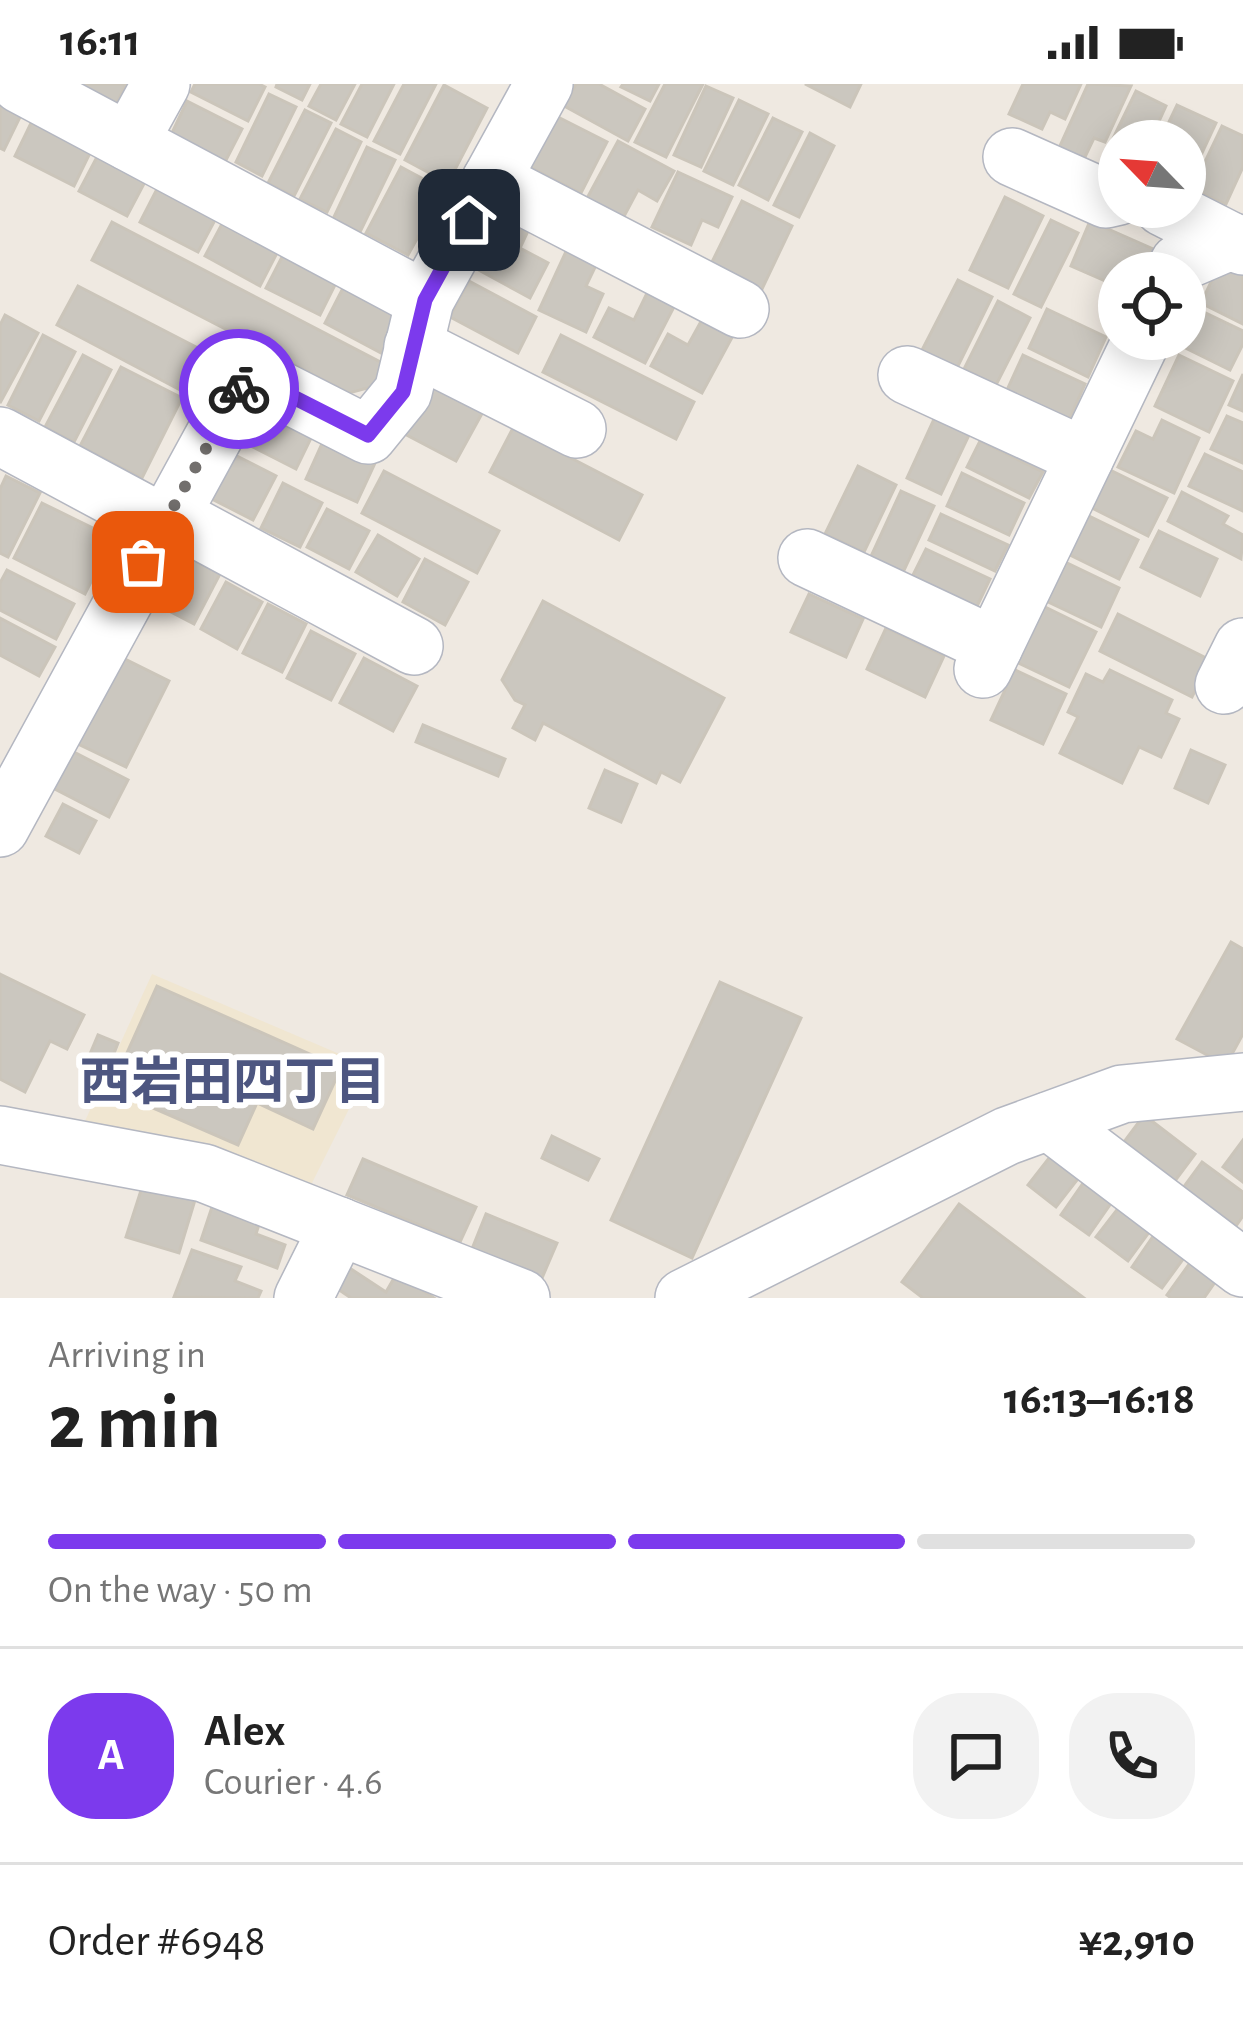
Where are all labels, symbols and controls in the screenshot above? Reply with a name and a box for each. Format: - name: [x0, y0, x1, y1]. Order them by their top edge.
- text: 16:11: [60, 19, 141, 64]
- north arrow: [1098, 120, 1206, 228]
- map controls: [1098, 120, 1206, 360]
- pin: [418, 169, 520, 271]
- icon: home: [436, 187, 502, 253]
- button: locate: [1098, 252, 1206, 360]
- courier: [179, 329, 299, 449]
- icon: bike: [206, 356, 272, 422]
- pin: [92, 511, 194, 613]
- icon: bag: [110, 529, 176, 595]
- district label: 西岩田四丁目: [80, 1055, 386, 1109]
- text: Arriving in: [48, 1336, 206, 1375]
- text: 16:13–16:18: [1004, 1377, 1195, 1422]
- text: 2 min: [48, 1385, 221, 1463]
- text: On the way · 50 m: [48, 1571, 313, 1610]
- button: chat: [913, 1693, 1039, 1819]
- button: phone: [1069, 1693, 1195, 1819]
- text: Alex: [204, 1709, 285, 1754]
- text: A: [97, 1733, 125, 1778]
- text: Courier · 4.6: [204, 1763, 383, 1802]
- text: Order #6948: [48, 1919, 266, 1964]
- text: ¥2,910: [1078, 1919, 1195, 1964]

